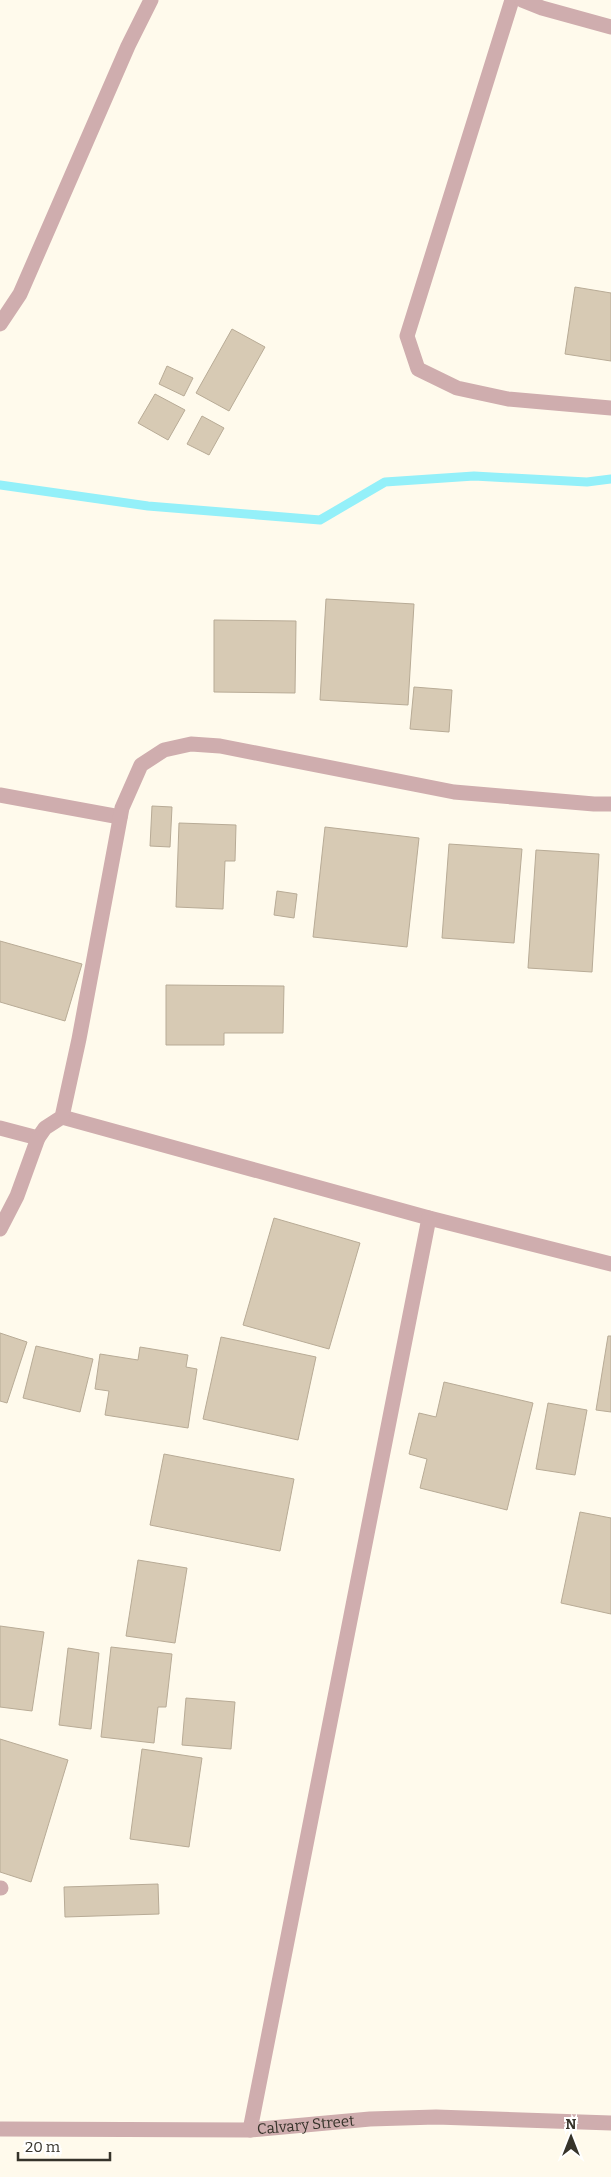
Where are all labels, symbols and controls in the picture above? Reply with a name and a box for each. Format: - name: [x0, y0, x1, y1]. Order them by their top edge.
- street label: Calvary Street: [256, 2111, 356, 2138]
- north arrow: [546, 2112, 596, 2162]
- text: N: [566, 2116, 577, 2133]
- scale bar: [18, 2130, 110, 2162]
- text: 20 m: [25, 2138, 61, 2156]

